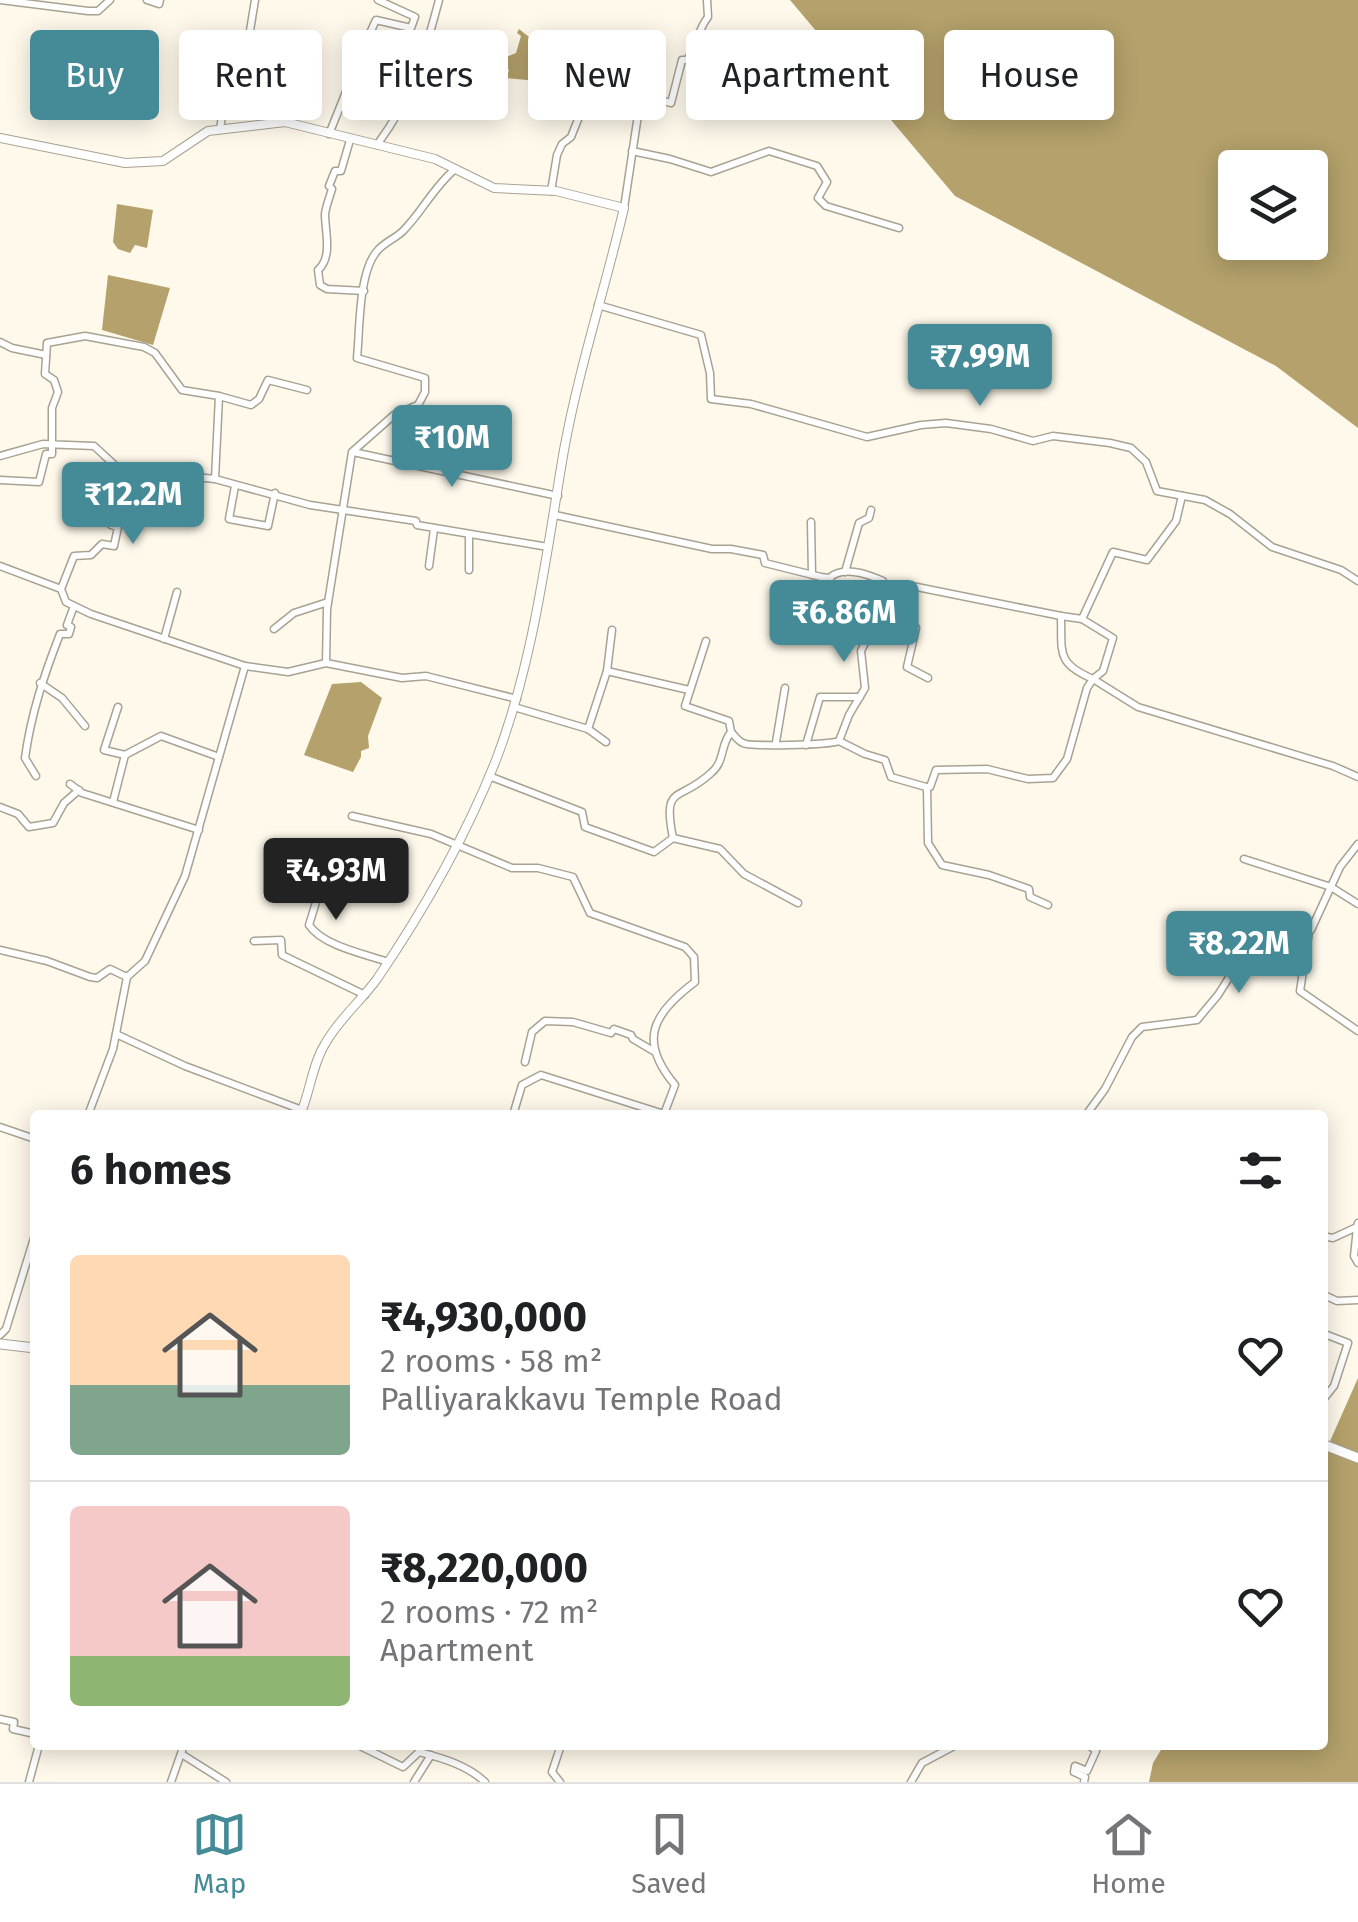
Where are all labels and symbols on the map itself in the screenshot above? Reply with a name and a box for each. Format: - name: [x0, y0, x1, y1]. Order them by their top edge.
- pin: ₹7.99M: [899, 324, 1061, 409]
- pin: ₹10M: [393, 405, 511, 490]
- pin: ₹12.2M: [52, 462, 214, 547]
- pin: ₹6.86M: [763, 580, 925, 665]
- pin: ₹4.93M: [255, 838, 417, 923]
- pin: ₹8.22M: [1158, 911, 1320, 996]

